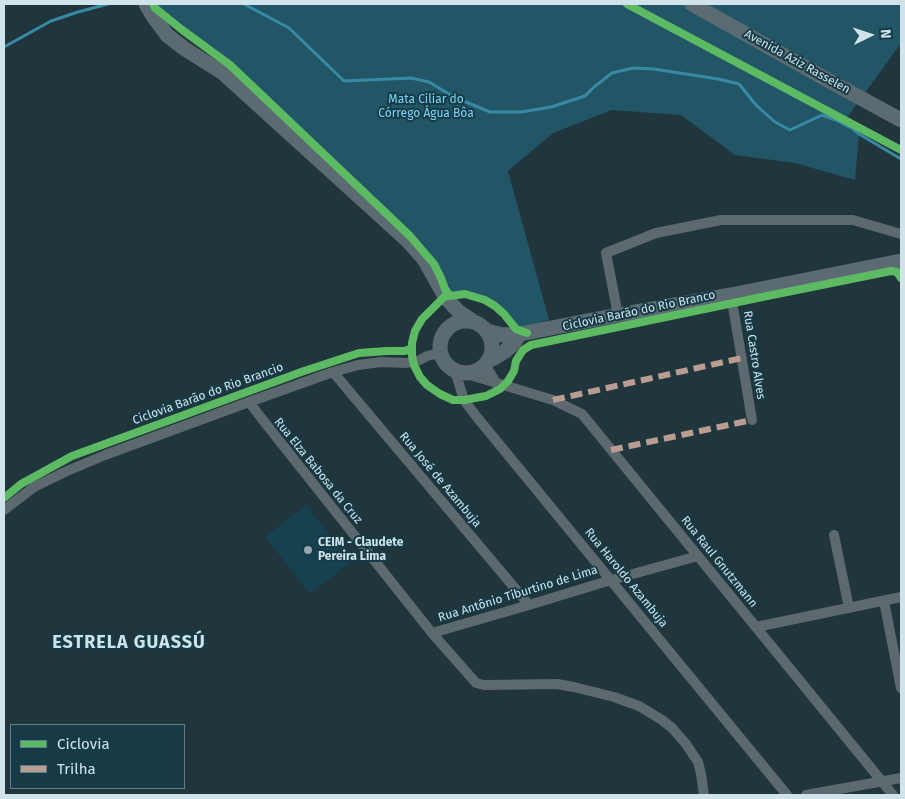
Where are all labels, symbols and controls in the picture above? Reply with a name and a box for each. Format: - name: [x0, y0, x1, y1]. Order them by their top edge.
- north arrow: [845, 10, 895, 60]
- street label: Avenida Aziz Rasselen: [742, 27, 852, 97]
- text: N: [877, 29, 894, 39]
- park label: Mata Ciliar do Córrego Água Bôa: [378, 93, 474, 121]
- street label: Ciclovia Barão do Rio Branco: [561, 288, 717, 334]
- street label: Rua Castro Alves: [740, 310, 768, 400]
- street label: Ciclovia Barão do Rio Brancio: [131, 360, 285, 428]
- street label: Rua Elza Babosa da Cruz: [271, 415, 365, 527]
- street label: Rua José de Azambuja: [396, 430, 484, 530]
- street label: Rua Raul Gnutzmann: [678, 513, 760, 611]
- street label: Rua Haroldo Azambuja: [582, 525, 670, 631]
- place label: CEIM - Claudete Pereira Lima: [318, 536, 403, 564]
- marker: CEIM - Claudete Pereira Lima: [302, 544, 314, 556]
- street label: Rua Antônio Tiburtino de Lima: [437, 563, 599, 625]
- district label: ESTRELA GUASSÚ: [51, 632, 207, 654]
- legend: [10, 724, 185, 789]
- text: Ciclovia: [57, 735, 110, 753]
- text: Trilha: [57, 760, 96, 778]

